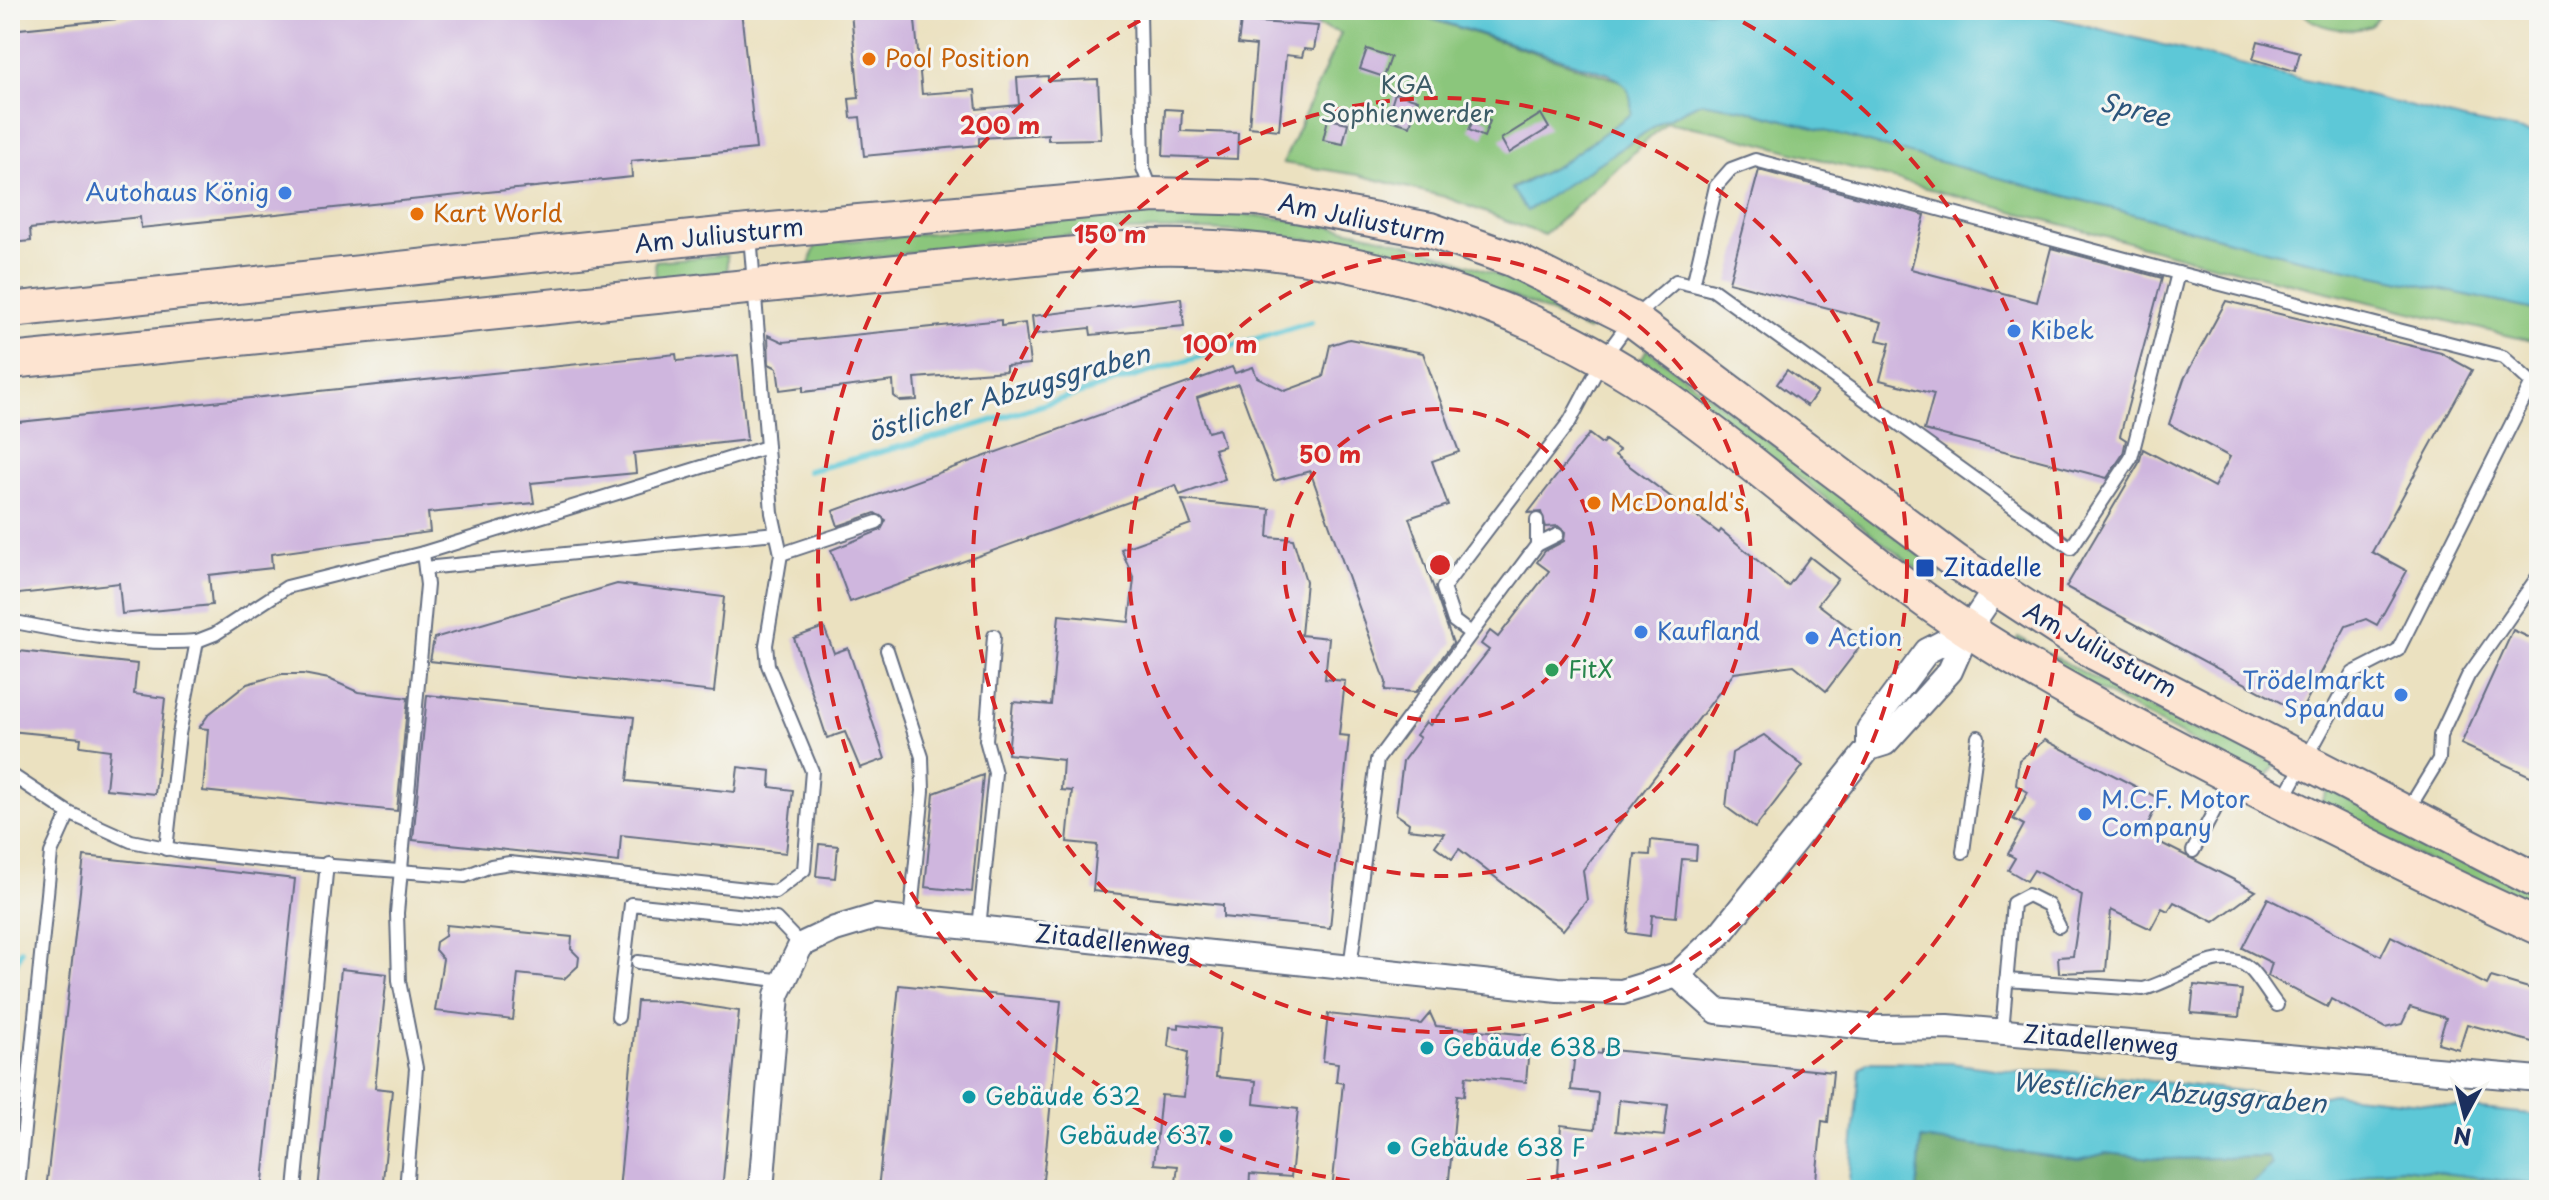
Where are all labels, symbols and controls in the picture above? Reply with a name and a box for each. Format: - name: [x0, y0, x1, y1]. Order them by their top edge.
- place label: Pool Position: [885, 39, 1030, 75]
- marker: Pool Position: [860, 50, 878, 68]
- park label: KGA Sophienwerder: [1321, 66, 1493, 130]
- water label: Spree: [2096, 81, 2176, 136]
- text: 200 m: [960, 106, 1040, 142]
- place label: Autohaus König: [86, 173, 269, 209]
- street label: Am Juliusturm: [1275, 183, 1449, 253]
- marker: Autohaus König: [276, 184, 294, 202]
- place label: Kart World: [433, 194, 563, 230]
- marker: Kart World: [408, 205, 426, 223]
- street label: Am Juliusturm: [632, 207, 805, 261]
- text: 150 m: [1074, 215, 1146, 251]
- place label: Kibek: [2030, 311, 2094, 347]
- marker: Kibek: [2005, 322, 2023, 340]
- text: 100 m: [1183, 325, 1257, 361]
- water label: östlicher Abzugsgraben: [863, 332, 1156, 451]
- text: 50 m: [1299, 435, 1361, 471]
- place label: McDonald's: [1610, 483, 1745, 519]
- marker: McDonald's: [1585, 494, 1603, 512]
- place label: Zitadelle: [1943, 548, 2042, 584]
- centre of rings: [1426, 551, 1454, 579]
- marker: Zitadelle: [1914, 557, 1936, 579]
- street label: Am Juliusturm: [2018, 591, 2184, 705]
- place label: Kaufland: [1657, 612, 1760, 648]
- place label: Action: [1828, 618, 1902, 654]
- marker: Kaufland: [1632, 623, 1650, 641]
- marker: Action: [1803, 629, 1821, 647]
- place label: FitX: [1568, 650, 1613, 686]
- marker: FitX: [1543, 661, 1561, 679]
- place label: Trödelmarkt Spandau: [2242, 661, 2385, 725]
- marker: Trödelmarkt Spandau: [2392, 686, 2410, 704]
- place label: M.C.F. Motor Company: [2101, 780, 2250, 844]
- marker: M.C.F. Motor Company: [2076, 805, 2094, 823]
- street label: Zitadellenweg: [1034, 914, 1193, 966]
- street label: Zitadellenweg: [2022, 1014, 2181, 1064]
- place label: Gebäude 638 B: [1443, 1028, 1621, 1064]
- marker: Gebäude 638 B: [1418, 1039, 1436, 1057]
- water label: Westlicher Abzugsgraben: [2010, 1061, 2329, 1122]
- north arrow: [2425, 1076, 2505, 1156]
- place label: Gebäude 632: [985, 1077, 1140, 1113]
- marker: Gebäude 632: [960, 1088, 978, 1106]
- place label: Gebäude 637: [1059, 1116, 1210, 1152]
- text: N: [2452, 1120, 2473, 1155]
- marker: Gebäude 637: [1217, 1127, 1235, 1145]
- place label: Gebäude 638 F: [1410, 1128, 1585, 1164]
- marker: Gebäude 638 F: [1385, 1139, 1403, 1157]

